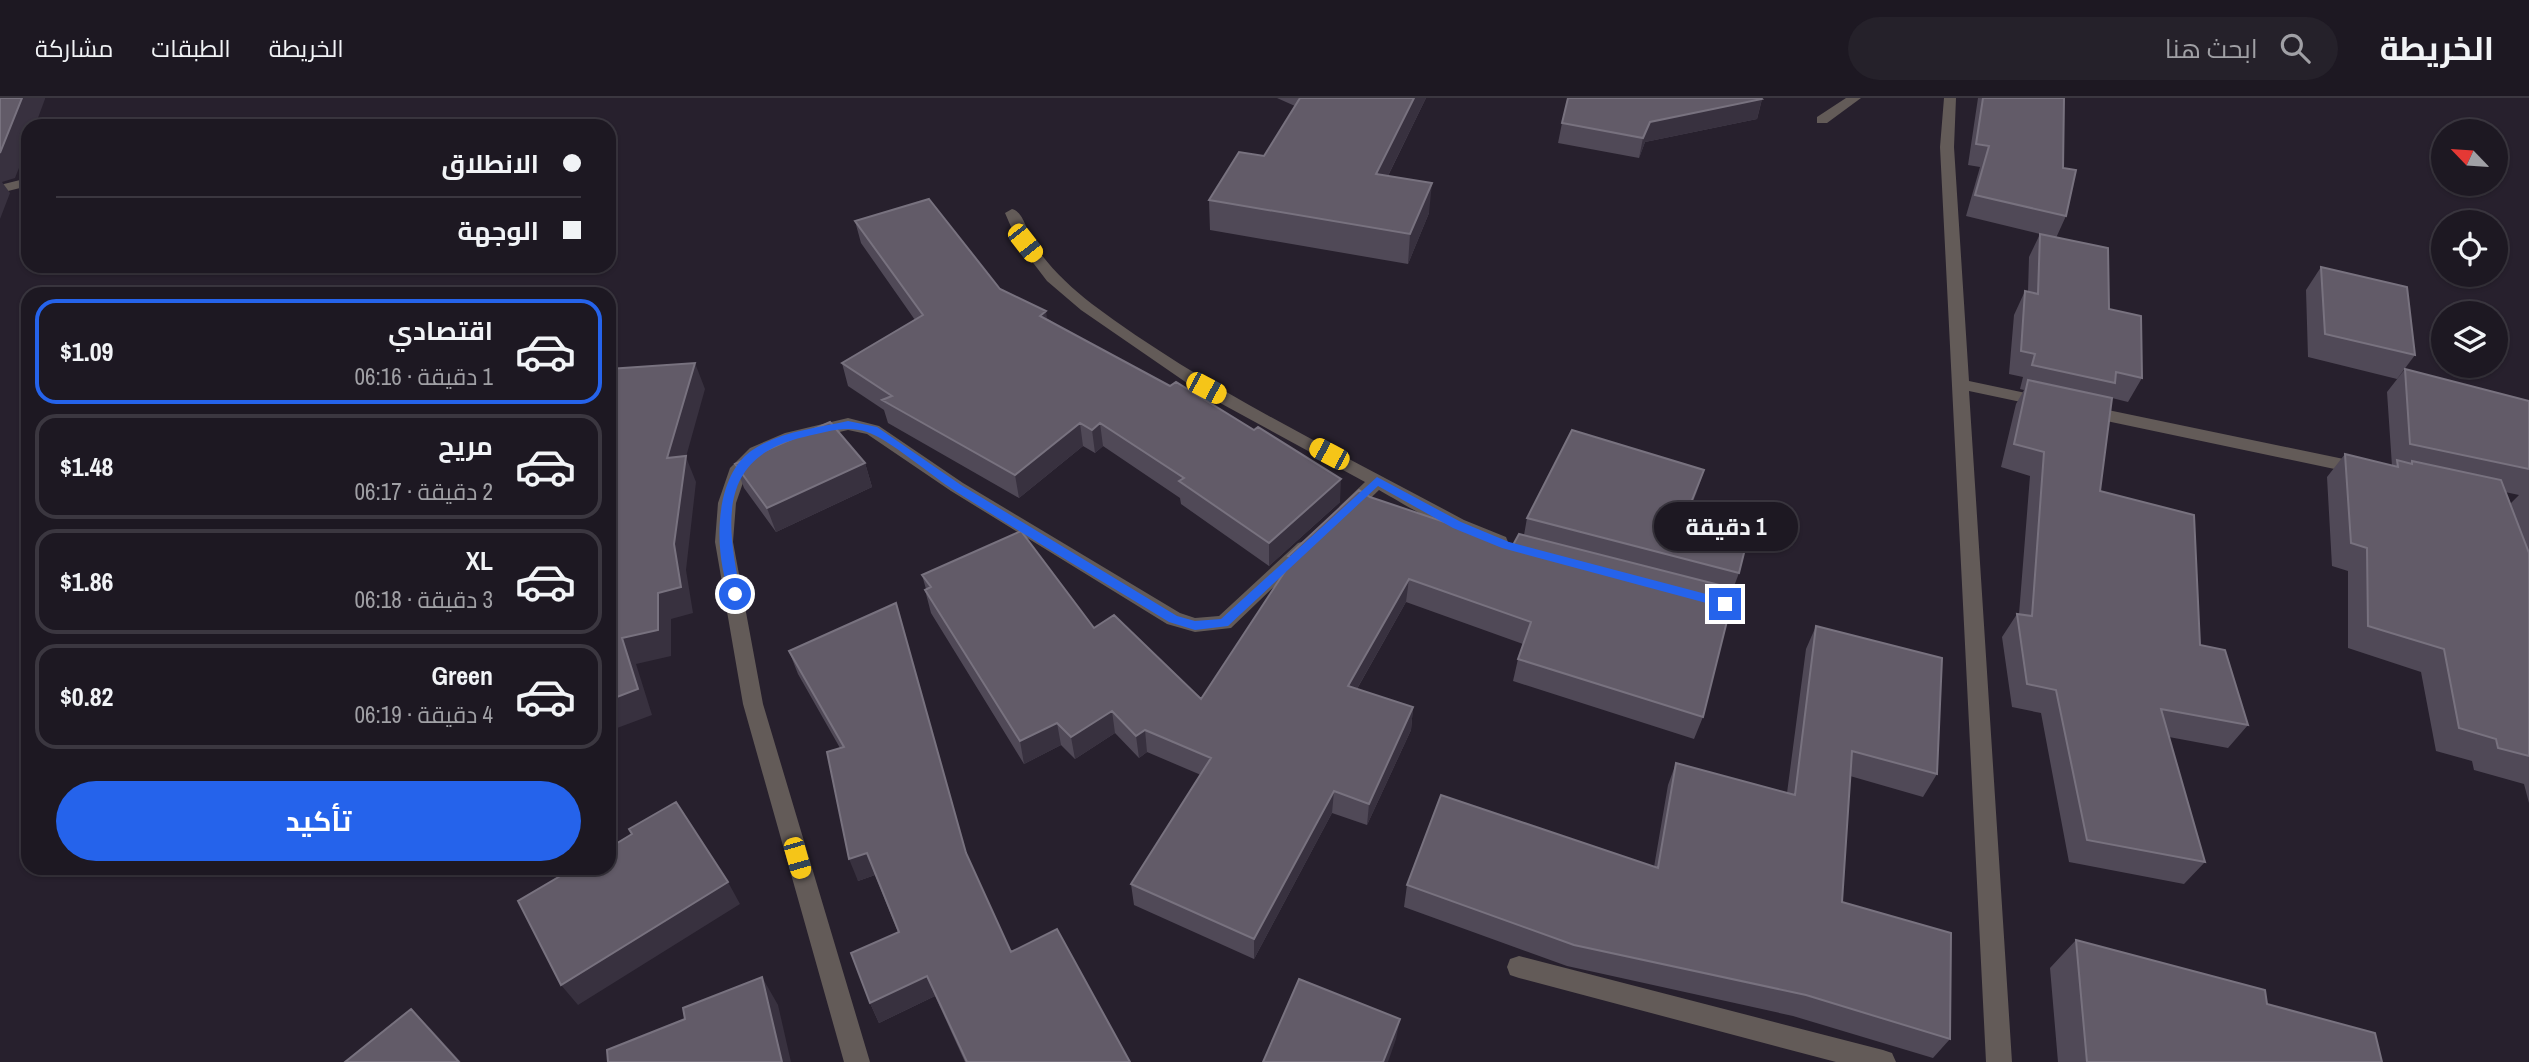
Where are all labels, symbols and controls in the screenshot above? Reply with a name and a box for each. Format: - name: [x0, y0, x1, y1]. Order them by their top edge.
- search box: [1848, 17, 2338, 80]
- text: الخريطة: [2380, 26, 2494, 70]
- icon: search: [2276, 29, 2314, 67]
- text: ابحث هنا: [2165, 31, 2258, 66]
- text: مشاركة: [35, 32, 113, 64]
- text: الطبقات: [151, 32, 231, 64]
- text: الخريطة: [269, 32, 344, 64]
- north arrow: [2431, 119, 2508, 196]
- map controls: [2431, 119, 2508, 378]
- text: الانطلاق: [441, 146, 539, 181]
- button: locate: [2431, 210, 2508, 287]
- text: الوجهة: [458, 213, 539, 248]
- car: [1004, 220, 1047, 266]
- button: layers: [2431, 301, 2508, 378]
- text: اقتصادي: [388, 313, 493, 348]
- icon: car: [514, 320, 577, 383]
- text: $1.09: [60, 334, 113, 369]
- text: 1 دقيقة · 06:16: [354, 361, 493, 392]
- car: [1183, 369, 1230, 407]
- text: مريح: [438, 428, 493, 463]
- icon: car: [514, 435, 577, 498]
- car: [1306, 435, 1353, 473]
- text: $1.48: [60, 449, 113, 484]
- text: 2 دقيقة · 06:17: [354, 476, 493, 507]
- callout: 1 دقيقة: [1653, 503, 1797, 552]
- text: 1 دقيقة: [1686, 511, 1766, 542]
- text: XL: [466, 543, 493, 578]
- icon: car: [514, 550, 577, 613]
- text: $1.86: [60, 564, 113, 599]
- route start: [719, 578, 751, 610]
- text: 3 دقيقة · 06:18: [354, 584, 493, 615]
- route end: [1709, 588, 1741, 620]
- text: Green: [431, 658, 493, 693]
- icon: car: [514, 665, 577, 728]
- text: $0.82: [60, 679, 113, 714]
- text: 4 دقيقة · 06:19: [354, 699, 493, 730]
- button: تأكيد: [56, 781, 581, 861]
- car: [782, 835, 813, 881]

